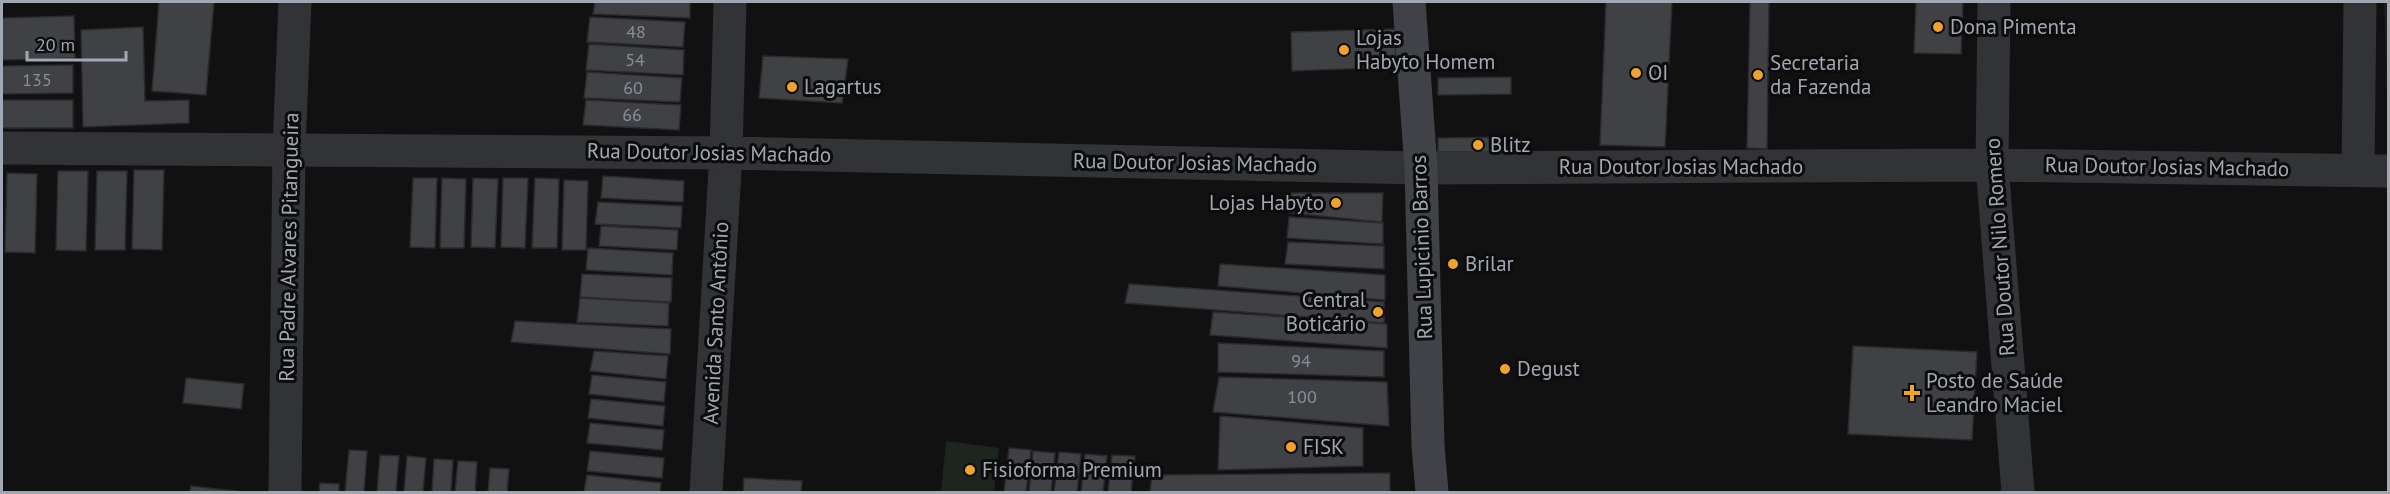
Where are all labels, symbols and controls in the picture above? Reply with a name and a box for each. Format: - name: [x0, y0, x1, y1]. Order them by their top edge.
- place label: Dona Pimenta: [1950, 13, 2077, 40]
- house number: 48: [626, 20, 646, 43]
- marker: Dona Pimenta: [1931, 20, 1945, 34]
- scale bar: [27, 24, 126, 62]
- place label: Lojas Habyto Homem: [1356, 24, 1495, 75]
- text: 20 m: [36, 33, 75, 56]
- marker: Lojas Habyto Homem: [1337, 43, 1351, 57]
- house number: 54: [625, 48, 645, 71]
- place label: Secretaria da Fazenda: [1770, 49, 1872, 100]
- place label: OI: [1648, 59, 1668, 86]
- marker: OI: [1629, 66, 1643, 80]
- house number: 135: [22, 68, 52, 91]
- marker: Secretaria da Fazenda: [1751, 68, 1765, 82]
- place label: Lagartus: [804, 73, 882, 100]
- house number: 60: [623, 76, 643, 99]
- marker: Lagartus: [785, 80, 799, 94]
- house number: 66: [622, 103, 642, 126]
- street label: Rua Padre Alvares Pitangueira: [273, 112, 304, 382]
- place label: Blitz: [1490, 131, 1531, 158]
- street label: Rua Doutor Josias Machado: [587, 137, 831, 168]
- street label: Rua Doutor Nilo Romero: [1978, 137, 2021, 357]
- marker: Blitz: [1471, 138, 1485, 152]
- street label: Rua Doutor Josias Machado: [1073, 147, 1317, 178]
- street label: Rua Doutor Josias Machado: [2045, 151, 2289, 182]
- street label: Rua Doutor Josias Machado: [1559, 153, 1803, 180]
- street label: Rua Lupicinio Barros: [1405, 154, 1438, 340]
- place label: Lojas Habyto: [1209, 189, 1324, 216]
- marker: Lojas Habyto: [1329, 196, 1343, 210]
- street label: Avenida Santo Antônio: [697, 221, 734, 425]
- place label: Brilar: [1465, 250, 1514, 277]
- marker: Brilar: [1446, 257, 1460, 271]
- place label: Central Boticário: [1286, 286, 1366, 337]
- marker: Central Boticário: [1371, 305, 1385, 319]
- house number: 94: [1291, 349, 1311, 372]
- place label: Degust: [1517, 355, 1580, 382]
- marker: Degust: [1498, 362, 1512, 376]
- place label: Posto de Saúde Leandro Maciel: [1926, 367, 2063, 418]
- marker: Posto de Saúde Leandro Maciel: [1903, 384, 1921, 402]
- house number: 100: [1287, 385, 1317, 408]
- place label: FISK: [1303, 433, 1344, 460]
- marker: FISK: [1284, 440, 1298, 454]
- place label: Fisioforma Premium: [982, 456, 1162, 483]
- marker: Fisioforma Premium: [963, 463, 977, 477]

